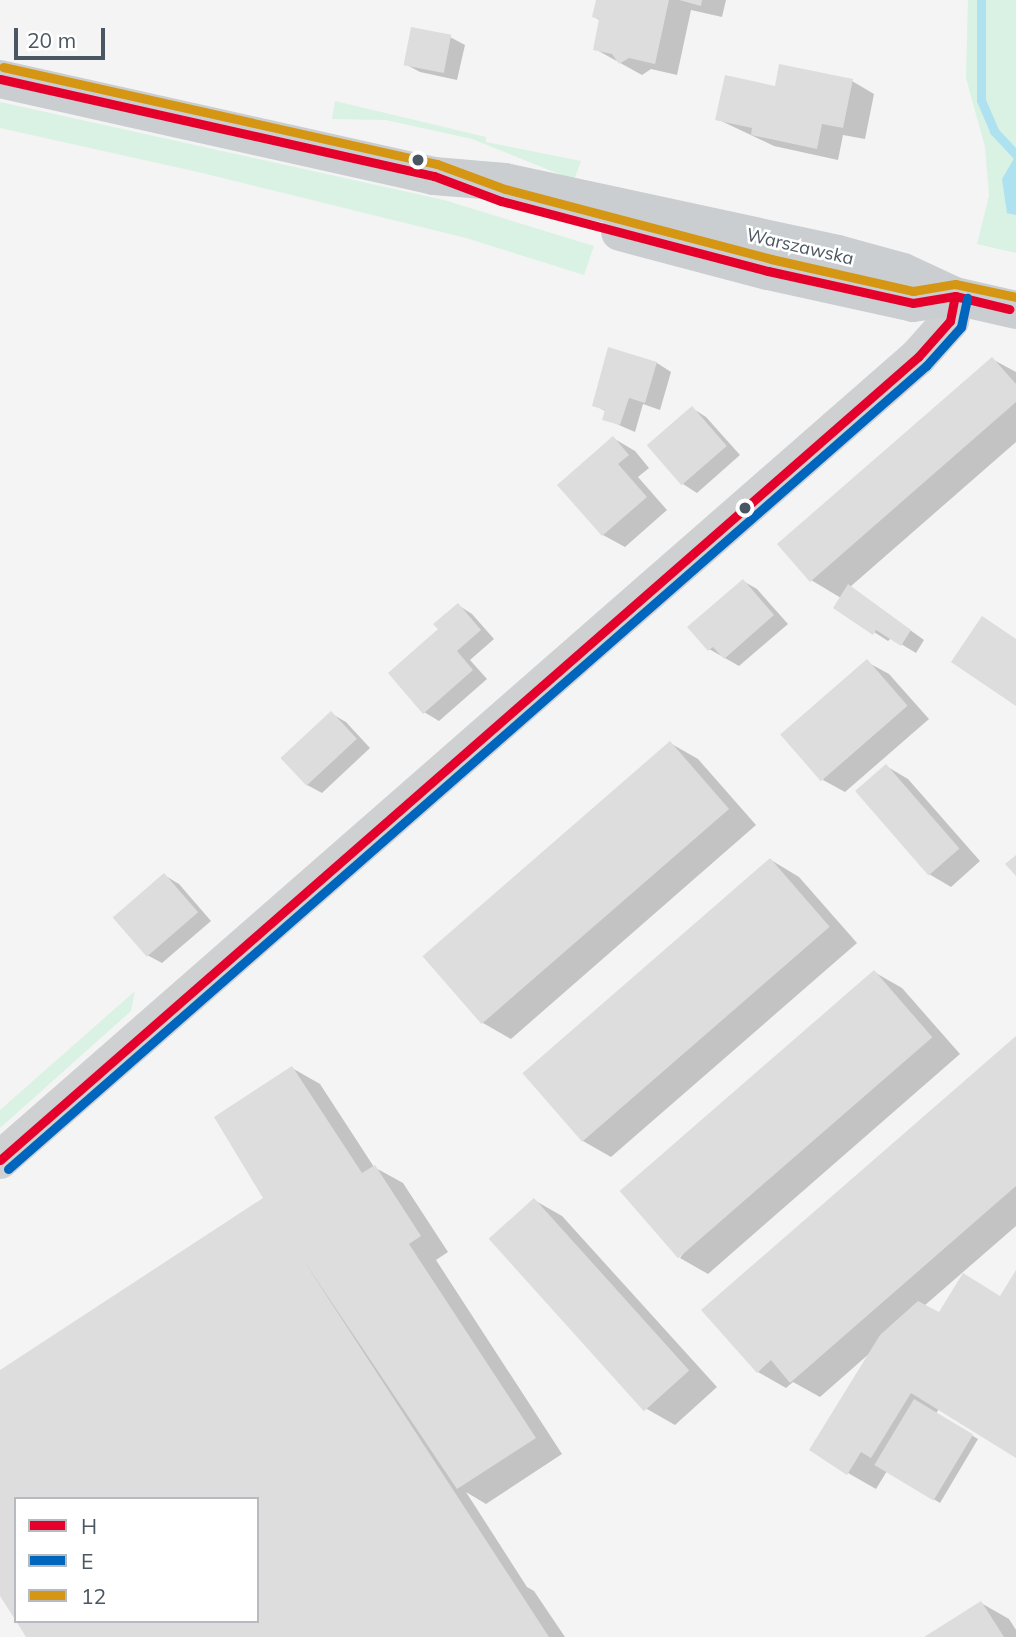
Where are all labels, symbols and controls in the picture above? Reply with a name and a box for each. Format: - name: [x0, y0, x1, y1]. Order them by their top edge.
- scale bar: [18, 14, 108, 58]
- text: 20 m: [27, 27, 76, 53]
- unlabelled marker: [411, 153, 425, 167]
- street label: Warszawska: [744, 224, 856, 270]
- unlabelled marker: [738, 501, 752, 515]
- legend: [14, 1497, 259, 1623]
- text: H: [81, 1513, 97, 1539]
- text: E: [81, 1548, 93, 1574]
- text: 12: [81, 1583, 106, 1609]

